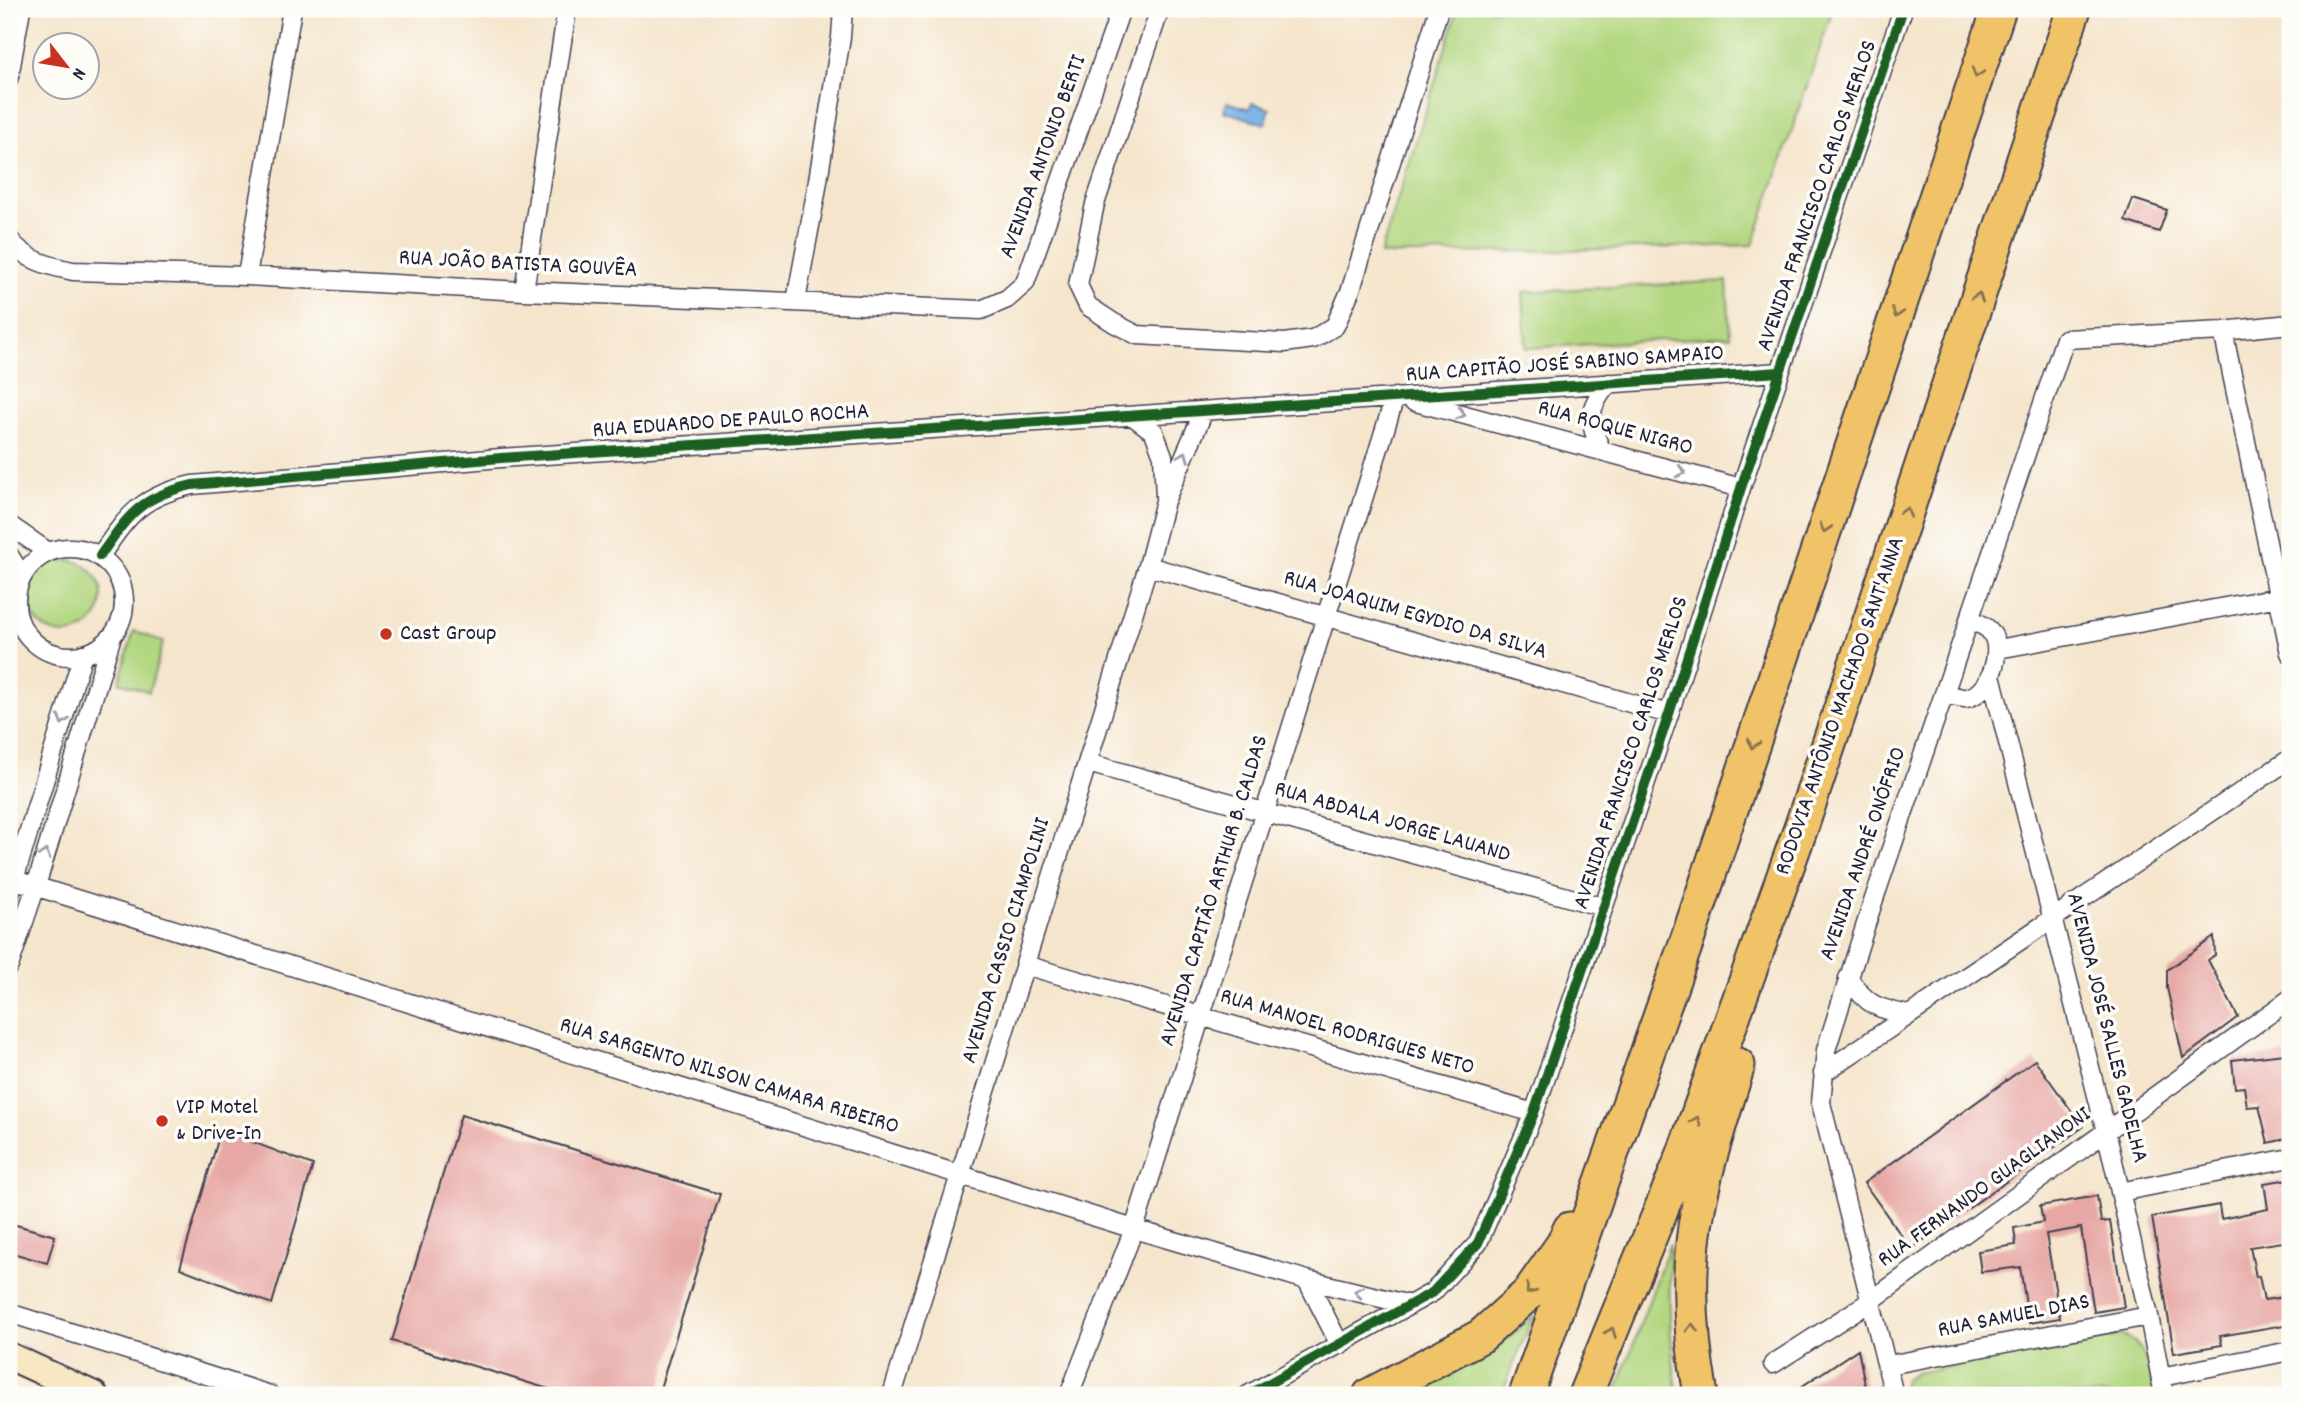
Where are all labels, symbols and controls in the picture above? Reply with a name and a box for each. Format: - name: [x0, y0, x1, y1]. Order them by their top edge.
- north arrow: [32, 32, 102, 102]
- street label: AVENIDA FRANCISCO CARLOS MERLOS: [1749, 36, 1887, 356]
- street label: AVENIDA ANTONIO BERTI: [992, 51, 1096, 263]
- text: N: [64, 62, 92, 84]
- one-way arrow: [1971, 67, 1985, 79]
- street label: RUA JOÃO BATISTA GOUVÊA: [398, 242, 638, 288]
- one-way arrow: [1970, 291, 1984, 303]
- one-way arrow: [1891, 306, 1905, 318]
- street label: RUA CAPITÃO JOSÉ SABINO SAMPAIO: [1405, 337, 1725, 393]
- street label: RUA ROQUE NIGRO: [1534, 392, 1696, 466]
- street label: RUA EDUARDO DE PAULO ROCHA: [592, 396, 870, 448]
- one-way arrow: [1455, 406, 1467, 420]
- one-way arrow: [1176, 450, 1190, 463]
- one-way arrow: [1675, 464, 1687, 478]
- one-way arrow: [1898, 507, 1912, 519]
- one-way arrow: [1819, 522, 1833, 534]
- street label: RODOVIA ANTÔNIO MACHADO SANT'ANNA: [1767, 532, 1915, 880]
- street label: RUA JOAQUIM EGYDIO DA SILVA: [1279, 563, 1551, 669]
- street label: AVENIDA FRANCISCO CARLOS MERLOS: [1566, 592, 1698, 914]
- place label: Cast Group: [400, 618, 497, 651]
- marker: Cast Group: [378, 626, 394, 642]
- one-way arrow: [56, 713, 71, 725]
- street label: AVENIDA CAPITÃO ARTHUR B. CALDAS: [1152, 732, 1278, 1050]
- one-way arrow: [1747, 738, 1761, 750]
- street label: AVENIDA ANDRÉ ONÓFRIO: [1812, 743, 1916, 965]
- street label: RUA ABDALA JORGE LAUAND: [1270, 773, 1514, 873]
- street label: AVENIDA CASSIO CIAMPOLINI: [954, 814, 1060, 1068]
- one-way arrow: [37, 849, 52, 861]
- street label: AVENIDA JOSÉ SALLES GADELHA: [2056, 889, 2156, 1167]
- street label: RUA MANOEL RODRIGUES NETO: [1216, 981, 1478, 1085]
- street label: RUA SARGENTO NILSON CAMARA RIBEIRO: [555, 1010, 903, 1144]
- place label: VIP Motel & Drive-In: [176, 1092, 261, 1151]
- street label: RUA FERNANDO GUAGLIANONI: [1871, 1099, 2099, 1277]
- marker: VIP Motel & Drive-In: [154, 1113, 170, 1129]
- one-way arrow: [1688, 1116, 1702, 1128]
- one-way arrow: [1525, 1282, 1538, 1294]
- one-way arrow: [1353, 1286, 1365, 1301]
- street label: RUA SAMUEL DIAS: [1935, 1286, 2093, 1348]
- one-way arrow: [1684, 1322, 1700, 1333]
- one-way arrow: [1603, 1327, 1617, 1339]

